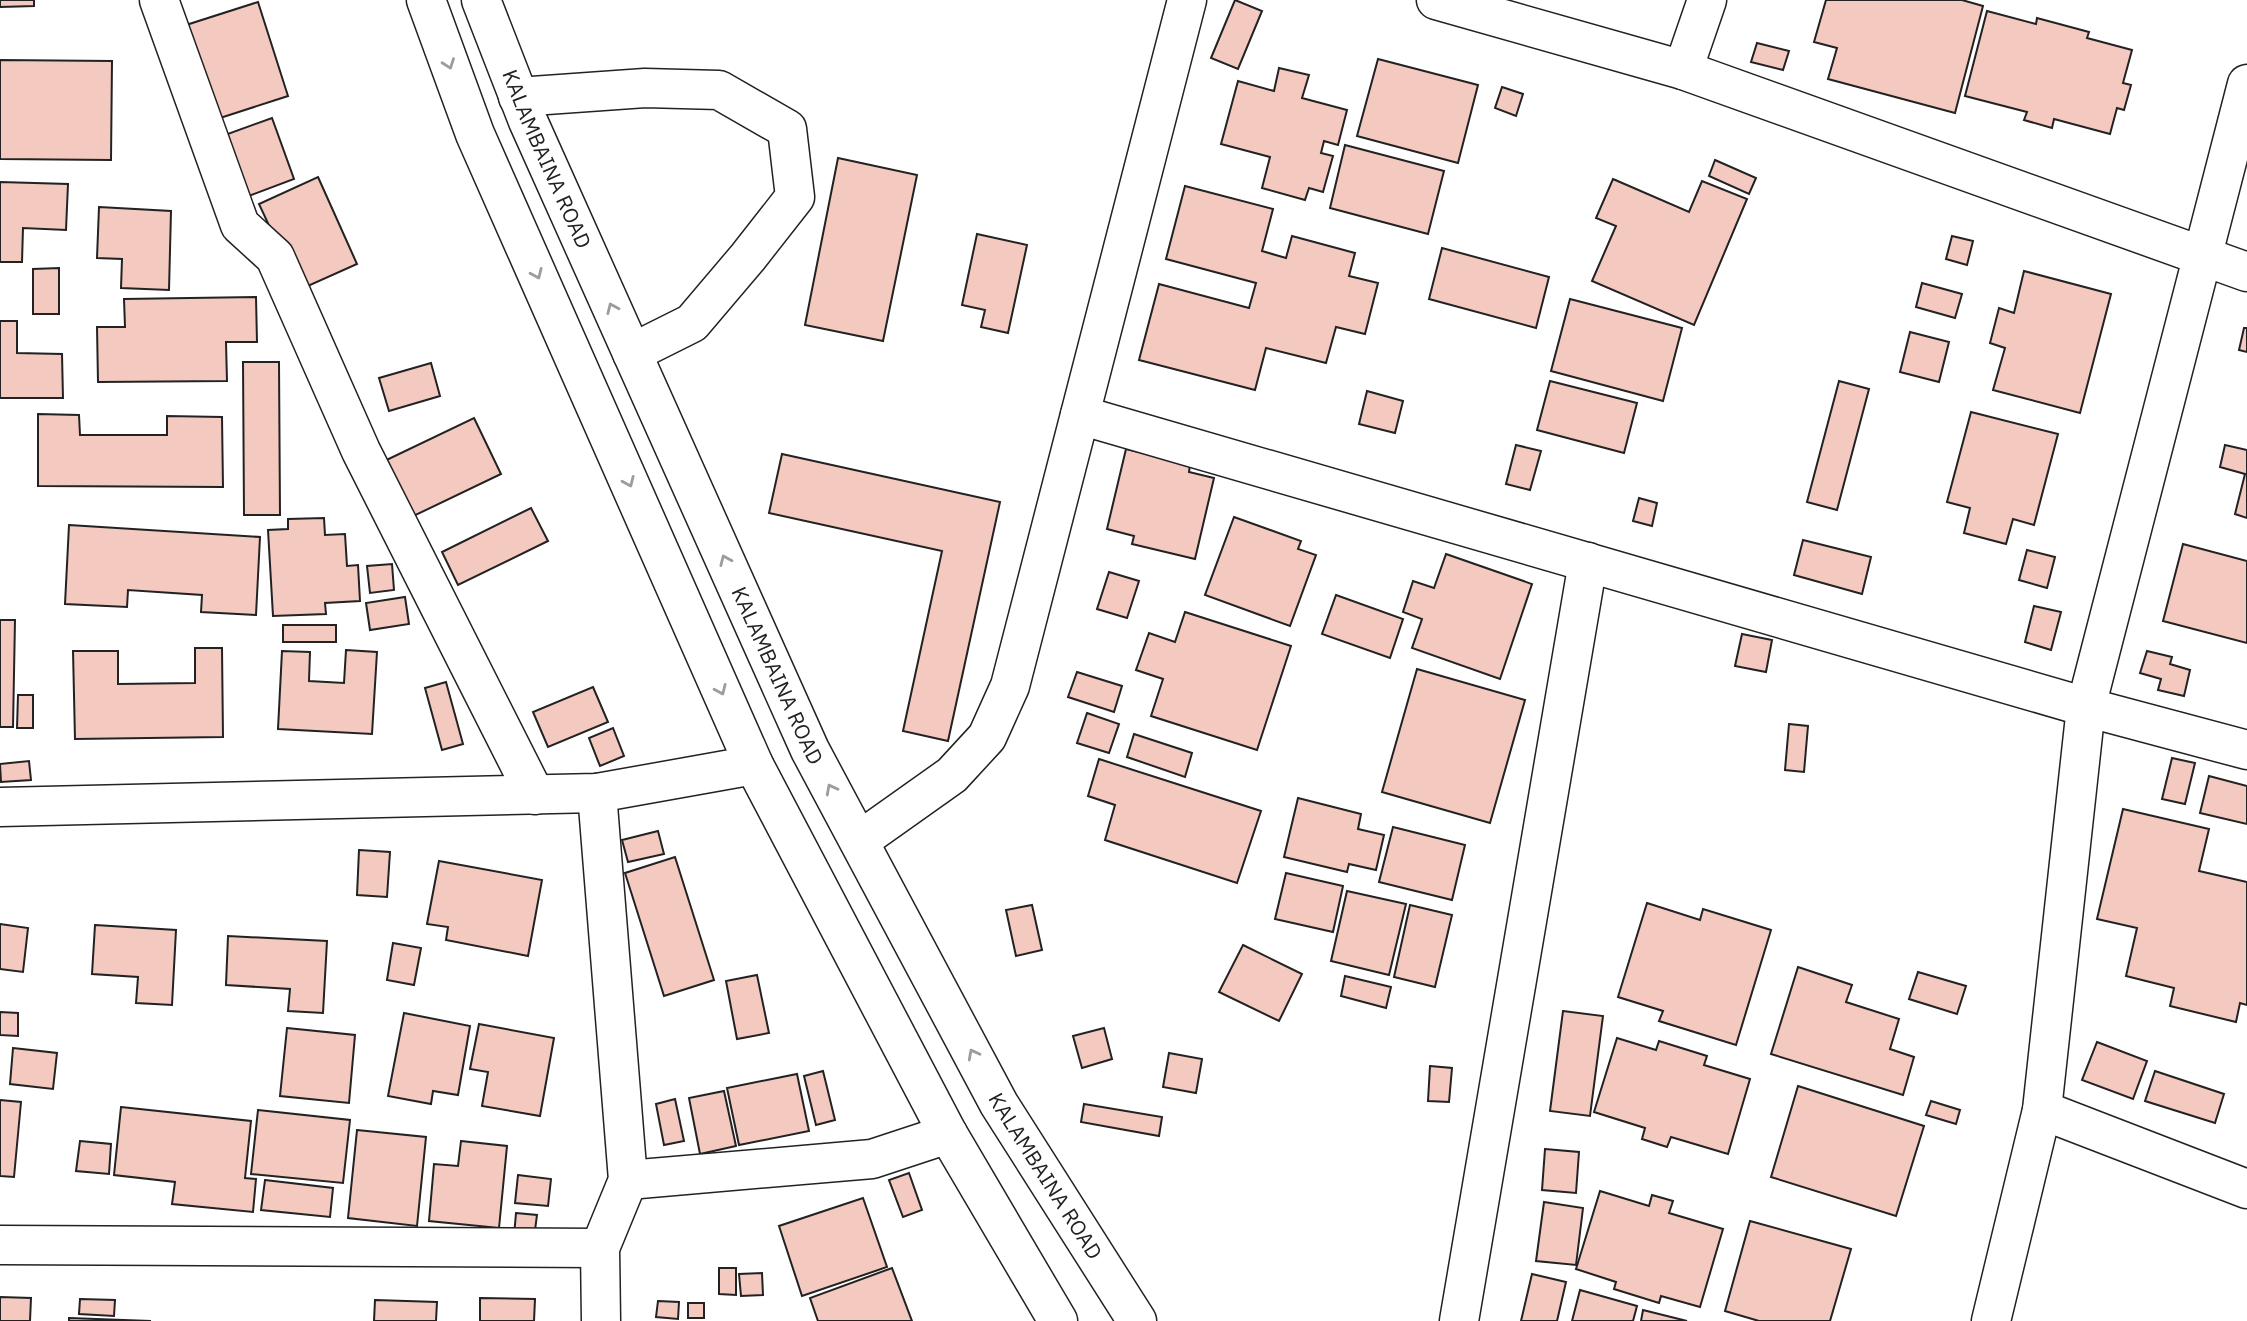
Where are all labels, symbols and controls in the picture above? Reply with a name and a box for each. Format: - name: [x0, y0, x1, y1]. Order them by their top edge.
- one-way arrow: [441, 57, 455, 69]
- street label: KALAMBAINA ROAD: [496, 65, 598, 253]
- one-way arrow: [529, 266, 543, 279]
- one-way arrow: [606, 303, 620, 315]
- one-way arrow: [621, 475, 635, 487]
- one-way arrow: [719, 555, 733, 568]
- street label: KALAMBAINA ROAD: [726, 582, 830, 769]
- one-way arrow: [713, 683, 727, 695]
- one-way arrow: [826, 784, 839, 796]
- one-way arrow: [968, 1049, 981, 1062]
- street label: KALAMBAINA ROAD: [983, 1088, 1109, 1264]

